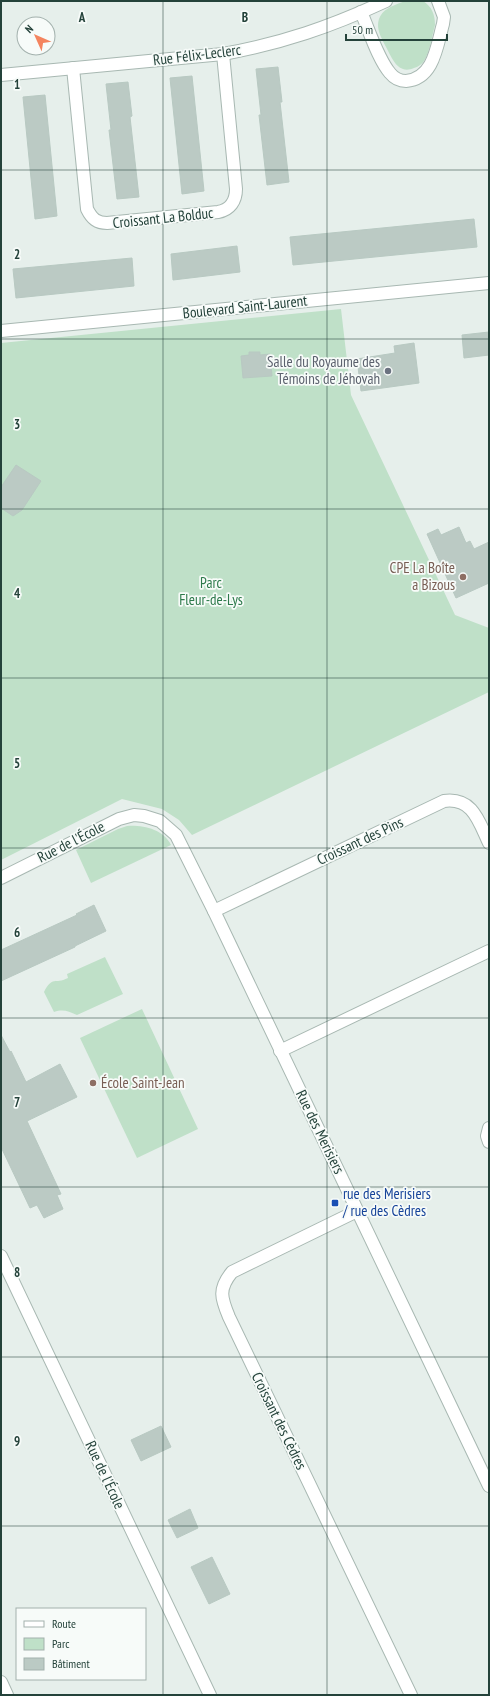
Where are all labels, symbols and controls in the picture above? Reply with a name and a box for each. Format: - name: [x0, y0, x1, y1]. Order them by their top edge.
- text: A: [78, 9, 86, 26]
- text: B: [242, 9, 248, 26]
- north arrow: [16, 16, 56, 56]
- scale bar: [346, 16, 447, 42]
- text: N: [22, 22, 36, 36]
- text: 50 m: [352, 22, 373, 37]
- street label: Rue Félix-Leclerc: [152, 40, 243, 69]
- text: 1: [14, 76, 20, 93]
- street label: Croissant La Bolduc: [112, 203, 215, 232]
- text: 2: [14, 246, 20, 263]
- street label: Boulevard Saint-Laurent: [182, 291, 308, 322]
- place label: Salle du Royaume des Témoins de Jéhovah: [267, 352, 380, 388]
- marker: Salle du Royaume des Témoins de Jéhovah: [383, 366, 393, 376]
- text: 3: [14, 416, 20, 433]
- place label: CPE La Boîte a Bizous: [390, 558, 455, 594]
- marker: CPE La Boîte a Bizous: [458, 572, 468, 582]
- park label: Parc Fleur-de-Lys: [179, 573, 243, 609]
- text: 4: [14, 585, 21, 602]
- text: 5: [14, 755, 20, 772]
- street label: Croissant des Pins: [314, 812, 406, 869]
- street label: Rue de l'École: [34, 817, 108, 867]
- text: 6: [14, 924, 20, 941]
- place label: École Saint-Jean: [101, 1073, 185, 1092]
- marker: École Saint-Jean: [88, 1078, 98, 1088]
- street label: Rue des Merisiers: [292, 1087, 349, 1177]
- text: 7: [14, 1094, 20, 1111]
- place label: rue des Merisiers / rue des Cèdres: [342, 1184, 431, 1220]
- marker: rue des Merisiers / rue des Cèdres: [330, 1198, 340, 1208]
- text: 8: [14, 1264, 20, 1281]
- street label: Croissant des Cèdres: [248, 1369, 311, 1473]
- text: 9: [14, 1433, 20, 1450]
- street label: Rue de l'École: [81, 1438, 129, 1512]
- legend: [16, 1608, 146, 1680]
- text: Route: [52, 1616, 76, 1631]
- text: Parc: [52, 1636, 70, 1651]
- text: Bâtiment: [52, 1656, 90, 1671]

